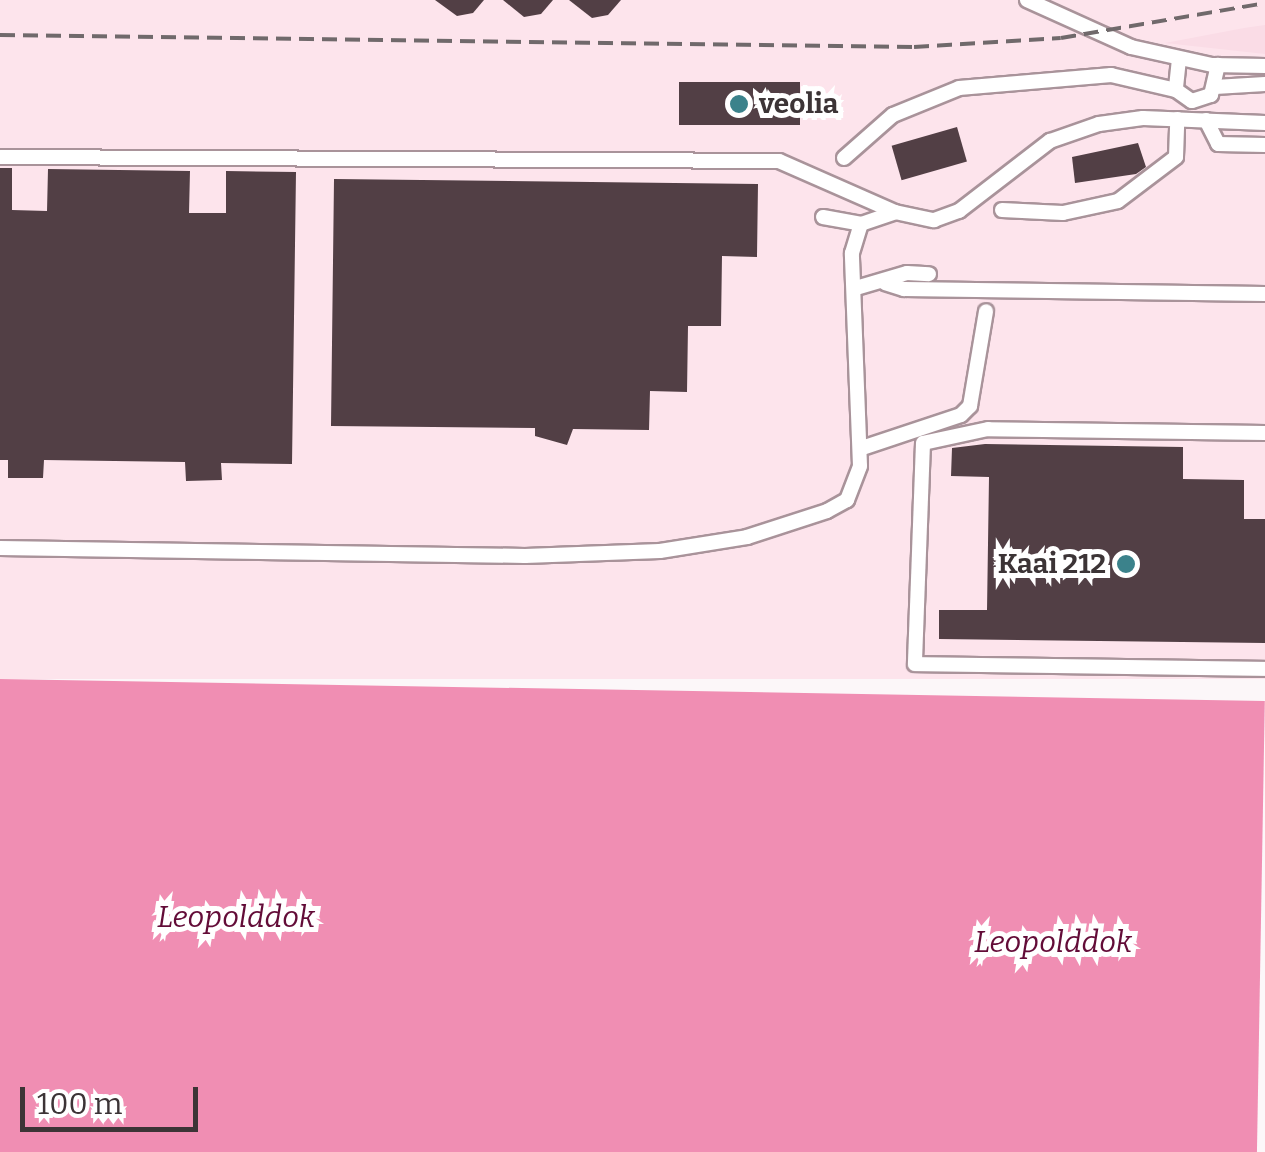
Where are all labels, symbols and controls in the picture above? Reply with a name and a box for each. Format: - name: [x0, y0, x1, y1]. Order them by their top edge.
- place label: veolia: [759, 87, 839, 121]
- marker: veolia: [728, 93, 750, 115]
- place label: Kaai 212: [998, 547, 1106, 581]
- marker: Kaai 212: [1115, 553, 1137, 575]
- water label: Leopolddok: [157, 899, 315, 935]
- water label: Leopolddok: [974, 924, 1132, 960]
- scale bar: [25, 1067, 202, 1129]
- text: 100 m: [37, 1086, 122, 1122]

